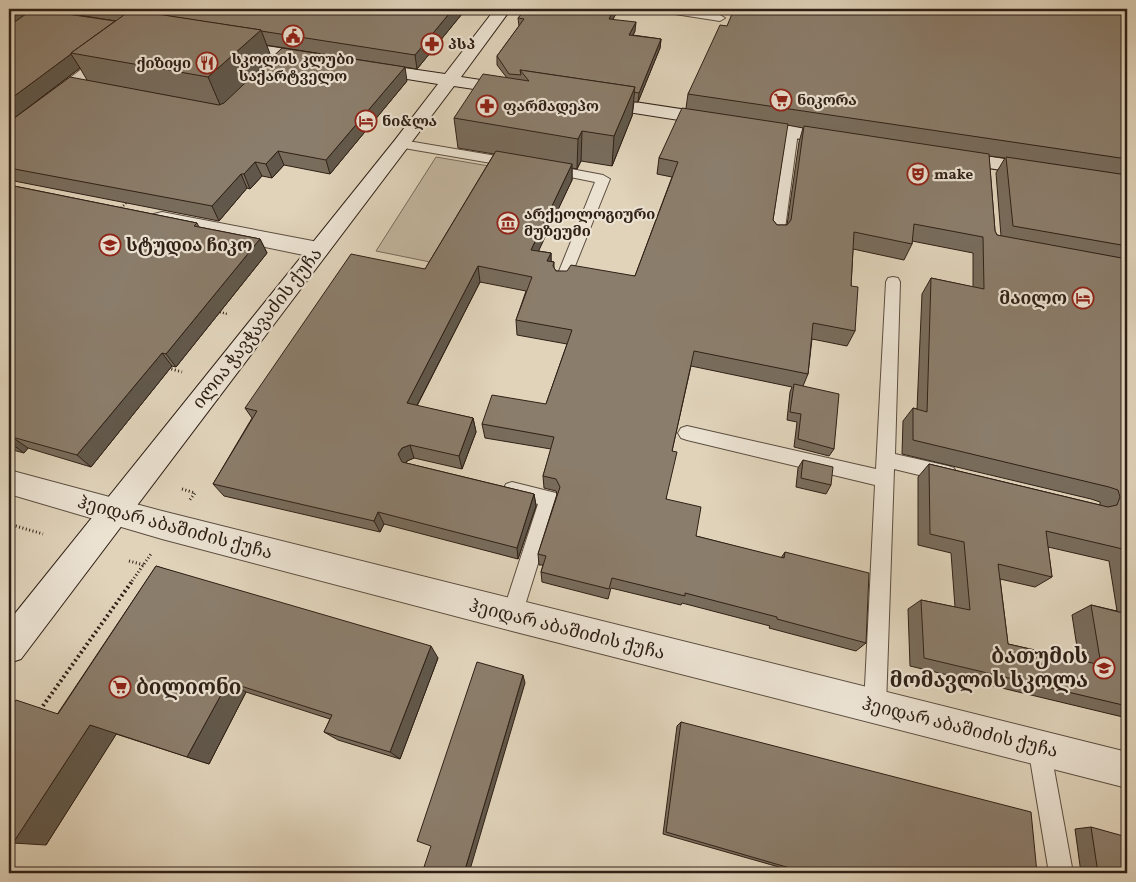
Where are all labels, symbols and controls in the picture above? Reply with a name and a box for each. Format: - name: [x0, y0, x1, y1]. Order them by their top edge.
- public building icon: სკოლის კლუბი საქარტველო: [281, 24, 305, 48]
- pharmacy icon: პსპ: [420, 32, 444, 56]
- place label: პსპ: [448, 35, 475, 56]
- place label: სკოლის კლუბი საქარტველო: [232, 50, 354, 88]
- restaurant icon: ქიზიყი: [195, 51, 219, 75]
- place label: ქიზიყი: [136, 54, 191, 75]
- supermarket icon: ნიკორა: [769, 88, 793, 112]
- place label: ნიკორა: [797, 91, 857, 112]
- pharmacy icon: ფარმადეპო: [475, 94, 499, 118]
- place label: ფარმადეპო: [503, 97, 599, 118]
- hotel icon: ნი&ლა: [354, 109, 378, 133]
- place label: ნი&ლა: [382, 112, 437, 133]
- theatre icon: make: [906, 162, 930, 186]
- place label: make: [934, 165, 974, 186]
- place label: არქეოლოგიური მუზეუმი: [524, 205, 655, 243]
- museum icon: არქეოლოგიური მუზეუმი: [496, 211, 520, 235]
- school or university icon: სტუდია ჩიკო: [98, 233, 122, 257]
- place label: სტუდია ჩიკო: [126, 234, 252, 259]
- street label: ილია ჭავჭავაძის ქუჩა: [187, 243, 329, 415]
- hotel icon: მაილო: [1071, 286, 1095, 310]
- place label: მაილო: [999, 287, 1067, 312]
- street label: ჰეიდარ აბაშიძის ქუჩა: [74, 490, 275, 567]
- street label: ჰეიდარ აბაშიძის ქუჩა: [466, 594, 667, 667]
- place label: ბათუმის მომავლის სკოლა: [890, 643, 1088, 696]
- school or university icon: ბათუმის მომავლის სკოლა: [1092, 656, 1116, 680]
- place label: ბილიონი: [136, 674, 241, 703]
- supermarket icon: ბილიონი: [108, 675, 132, 699]
- street label: ჰეიდარ აბაშიძის ქუჩა: [859, 692, 1060, 765]

